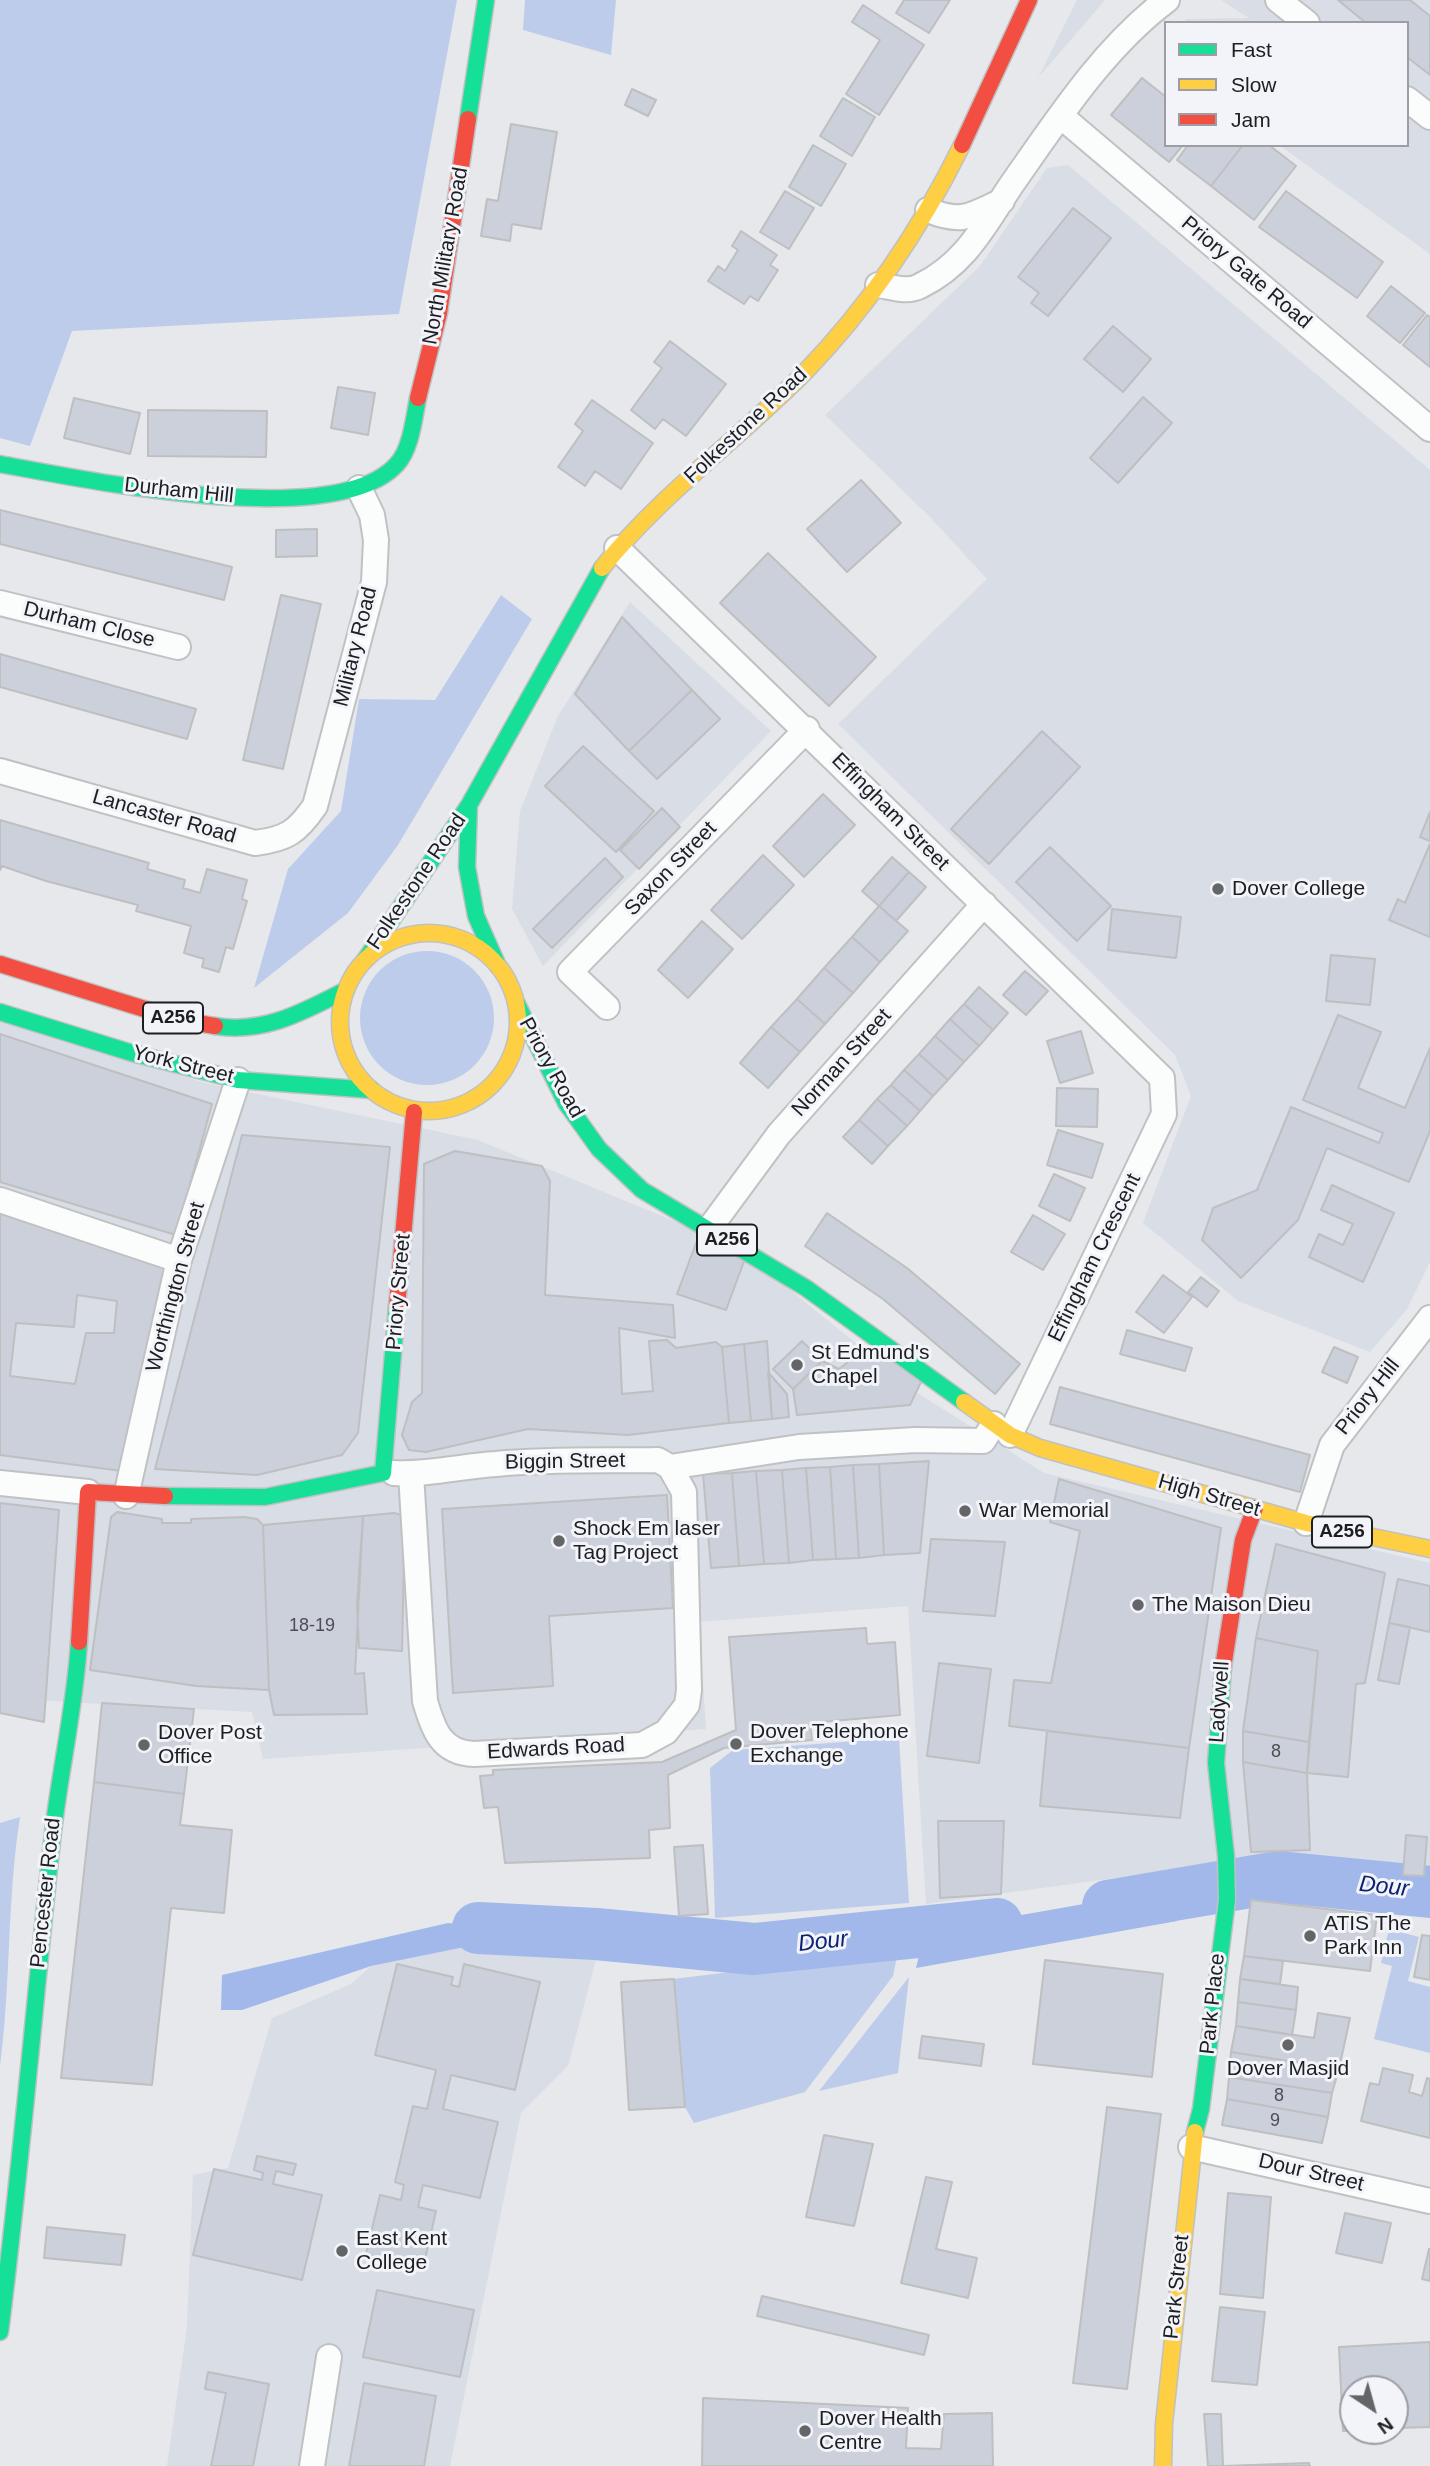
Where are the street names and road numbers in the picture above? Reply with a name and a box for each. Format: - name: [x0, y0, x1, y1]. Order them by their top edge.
- street label: North Military Road: [418, 165, 474, 347]
- street label: Priory Gate Road: [1176, 211, 1316, 335]
- street label: Folkestone Road: [679, 363, 813, 489]
- street label: Durham Hill: [123, 473, 235, 509]
- street label: Military Road: [329, 585, 383, 709]
- street label: Durham Close: [21, 597, 157, 653]
- street label: Effingham Street: [826, 748, 954, 876]
- street label: Lancaster Road: [89, 784, 239, 850]
- street label: Folkestone Road: [362, 809, 472, 955]
- street label: Saxon Street: [620, 817, 722, 921]
- road number: A256: [143, 1002, 203, 1034]
- street label: Norman Street: [787, 1004, 897, 1122]
- street label: Priory Road: [513, 1013, 589, 1123]
- street label: York Street: [130, 1040, 236, 1090]
- street label: Effingham Crescent: [1043, 1170, 1147, 1346]
- street label: Worthington Street: [141, 1199, 211, 1375]
- road number: A256: [697, 1224, 757, 1256]
- street label: Priory Street: [381, 1233, 417, 1351]
- street label: Priory Hill: [1330, 1354, 1406, 1440]
- street label: Biggin Street: [505, 1448, 625, 1476]
- street label: High Street: [1155, 1469, 1263, 1523]
- road number: A256: [1312, 1516, 1372, 1548]
- street label: Ladywell: [1205, 1660, 1235, 1744]
- street label: Edwards Road: [487, 1733, 625, 1765]
- street label: Pencester Road: [26, 1817, 66, 1969]
- street label: Park Place: [1195, 1952, 1231, 2056]
- street label: Dour Street: [1256, 2149, 1366, 2197]
- street label: Park Street: [1159, 2233, 1195, 2341]

